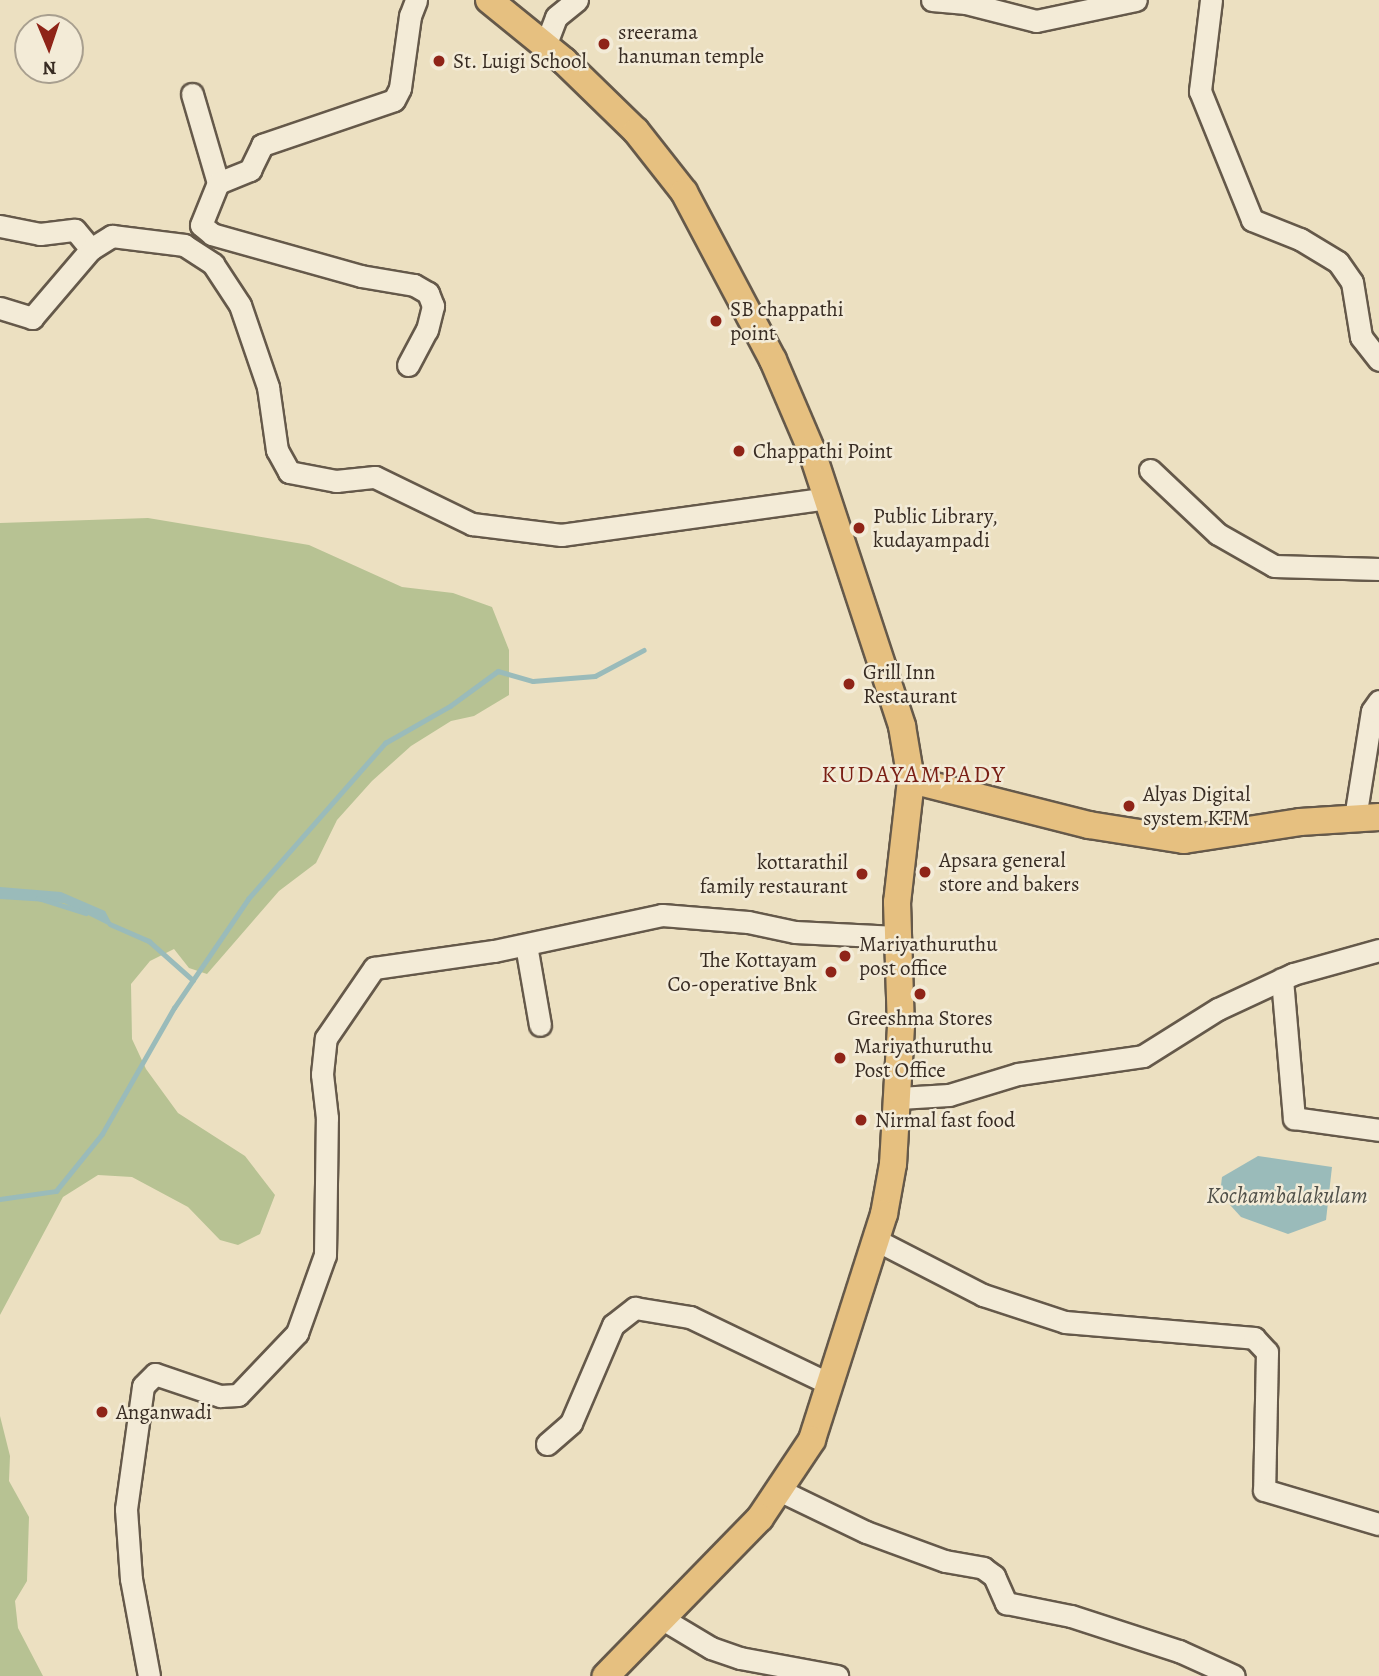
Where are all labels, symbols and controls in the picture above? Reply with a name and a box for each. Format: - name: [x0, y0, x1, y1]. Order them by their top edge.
- north arrow: [14, 14, 84, 84]
- place label: sreerama hanuman temple: [618, 19, 764, 69]
- marker: sreerama hanuman temple: [596, 36, 612, 52]
- place label: St. Luigi School: [453, 48, 587, 74]
- marker: St. Luigi School: [431, 53, 447, 69]
- text: N: [42, 55, 57, 81]
- place label: SB chappathi point: [730, 296, 844, 346]
- marker: SB chappathi point: [708, 313, 724, 329]
- place label: Chappathi Point: [753, 438, 893, 464]
- marker: Chappathi Point: [731, 443, 747, 459]
- place label: Public Library, kudayampadi: [873, 503, 998, 553]
- marker: Public Library, kudayampadi: [851, 520, 867, 536]
- place label: Grill Inn Restaurant: [863, 659, 957, 709]
- marker: Grill Inn Restaurant: [841, 676, 857, 692]
- district label: KUDAYAMPADY: [823, 761, 1005, 789]
- place label: Alyas Digital system KTM: [1143, 781, 1250, 831]
- marker: Alyas Digital system KTM: [1121, 798, 1137, 814]
- place label: Apsara general store and bakers: [939, 847, 1079, 897]
- place label: kottarathil family restaurant: [700, 849, 848, 899]
- marker: Apsara general store and bakers: [917, 864, 933, 880]
- marker: kottarathil family restaurant: [854, 866, 870, 882]
- place label: Mariyathuruthu post office: [859, 931, 998, 981]
- place label: The Kottayam Co-operative Bnk: [668, 947, 817, 997]
- marker: Mariyathuruthu post office: [837, 948, 853, 964]
- marker: The Kottayam Co-operative Bnk: [823, 964, 839, 980]
- marker: Greeshma Stores: [912, 986, 928, 1002]
- place label: Greeshma Stores: [847, 1005, 993, 1031]
- place label: Mariyathuruthu Post Office: [854, 1033, 993, 1083]
- marker: Mariyathuruthu Post Office: [832, 1050, 848, 1066]
- place label: Nirmal fast food: [875, 1107, 1015, 1133]
- marker: Nirmal fast food: [853, 1112, 869, 1128]
- water label: Kochambalakulam: [1206, 1182, 1368, 1210]
- place label: Anganwadi: [116, 1399, 212, 1425]
- marker: Anganwadi: [94, 1404, 110, 1420]

